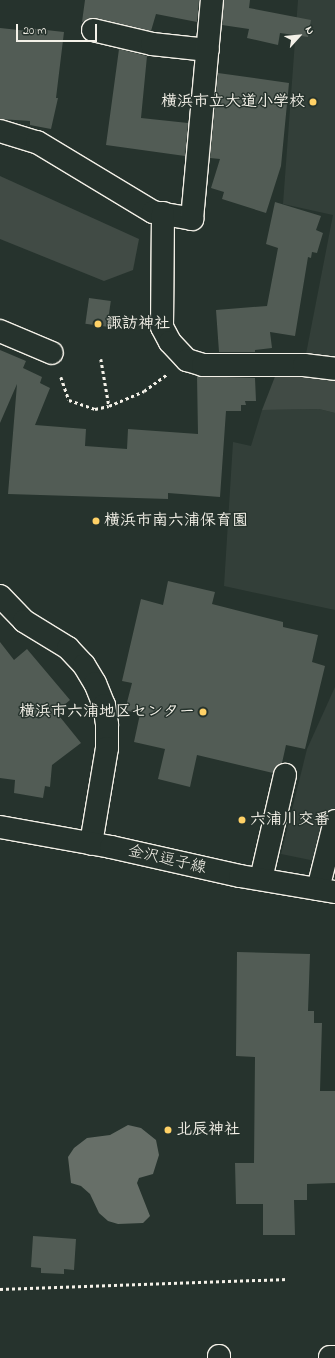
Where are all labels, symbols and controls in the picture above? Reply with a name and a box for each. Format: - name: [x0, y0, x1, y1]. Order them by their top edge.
- scale bar: [18, 16, 99, 42]
- north arrow: [279, 16, 319, 56]
- text: 20 m: [23, 22, 46, 40]
- text: N: [301, 24, 319, 37]
- place label: 横浜市立大道小学校: [161, 92, 305, 112]
- marker: 横浜市立大道小学校: [308, 97, 318, 107]
- place label: 諏訪神社: [106, 314, 170, 334]
- marker: 諏訪神社: [93, 319, 103, 329]
- place label: 横浜市南六浦保育園: [104, 511, 248, 531]
- marker: 横浜市南六浦保育園: [91, 516, 101, 526]
- place label: 横浜市六浦地区センター: [19, 702, 195, 722]
- marker: 横浜市六浦地区センター: [198, 707, 208, 717]
- place label: 六浦川交番: [250, 810, 330, 830]
- marker: 六浦川交番: [237, 815, 247, 825]
- street label: 金沢逗子線: [126, 842, 208, 878]
- place label: 北辰神社: [176, 1120, 240, 1140]
- marker: 北辰神社: [163, 1125, 173, 1135]

